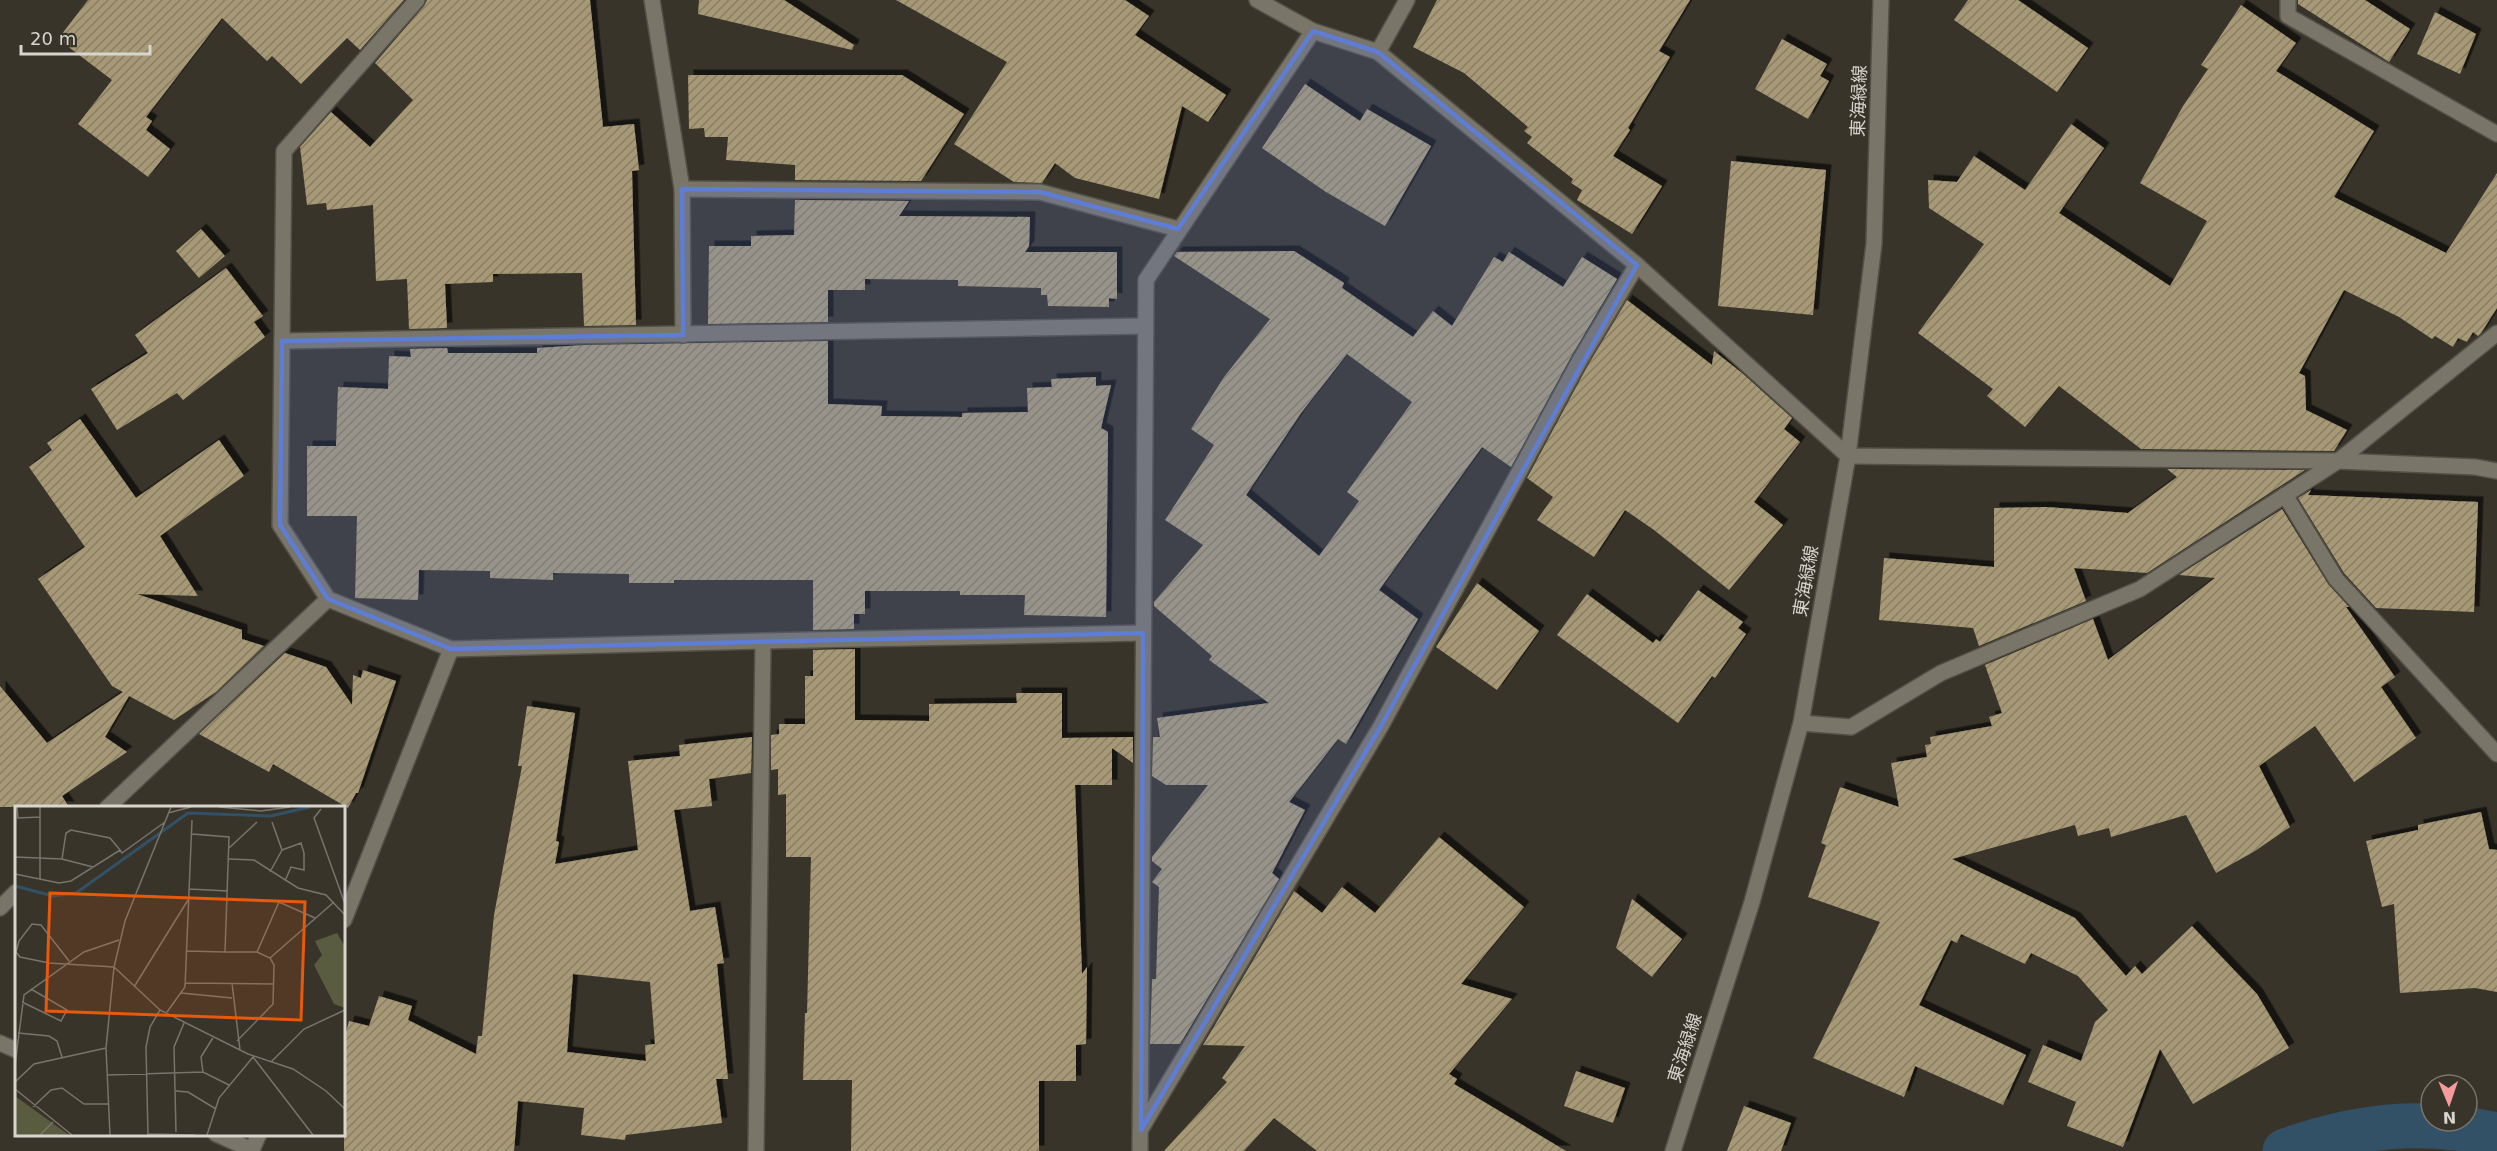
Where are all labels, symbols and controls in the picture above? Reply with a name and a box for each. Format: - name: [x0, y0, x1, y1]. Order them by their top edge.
- scale bar: [21, 18, 150, 56]
- text: 20 m: [30, 28, 76, 49]
- street label: 東海緑線: [1847, 65, 1870, 137]
- street label: 東海緑線: [1789, 544, 1822, 618]
- inset map: [15, 806, 345, 1136]
- street label: 東海緑線: [1663, 1010, 1706, 1085]
- north arrow: [2419, 1073, 2479, 1133]
- text: N: [2442, 1108, 2457, 1127]

